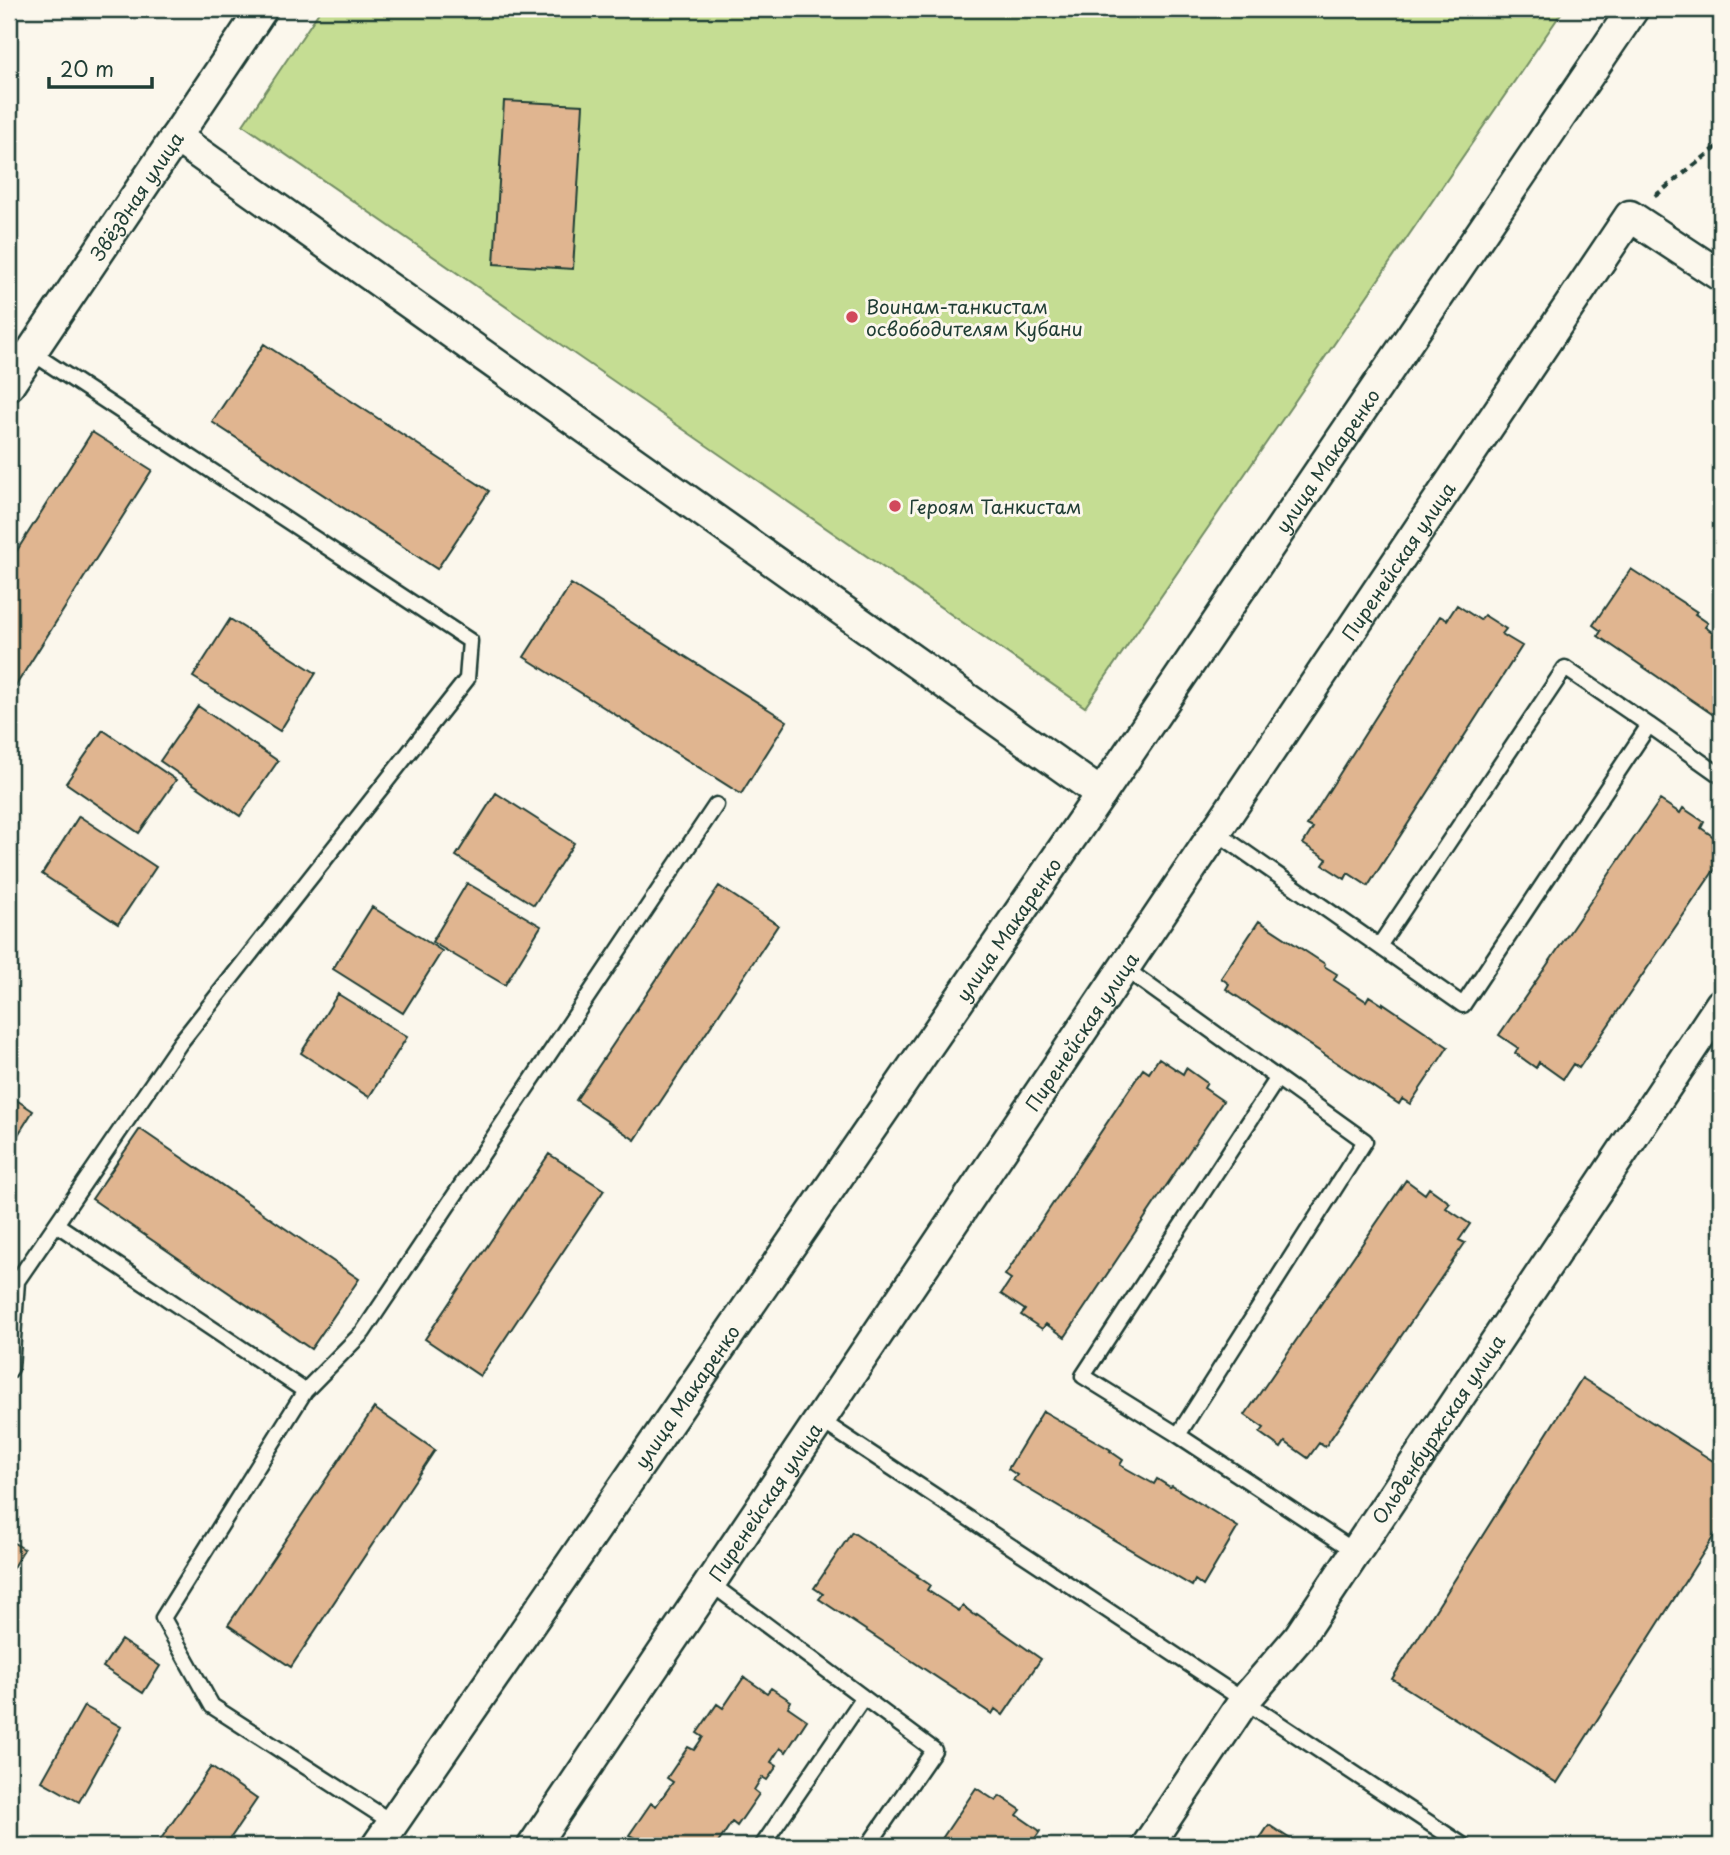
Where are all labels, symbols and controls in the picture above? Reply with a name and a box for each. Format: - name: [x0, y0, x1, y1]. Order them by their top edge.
- scale bar: [49, 46, 152, 90]
- text: 20 m: [60, 52, 114, 84]
- street label: Звёздная улица: [83, 126, 190, 266]
- place label: Воинам-танкистам освободителям Кубани: [866, 292, 1083, 342]
- marker: Воинам-танкистам освободителям Кубани: [844, 309, 860, 325]
- street label: улица Макаренко: [1268, 383, 1386, 538]
- street label: Пиренейская улица: [1334, 476, 1461, 646]
- place label: Героям Танкистам: [909, 492, 1082, 520]
- marker: Героям Танкистам: [887, 498, 903, 514]
- street label: улица Макаренко: [949, 852, 1067, 1007]
- street label: Пиренейская улица: [1018, 946, 1145, 1116]
- street label: улица Макаренко: [627, 1319, 746, 1474]
- street label: Ольденбуржская улица: [1364, 1328, 1511, 1529]
- street label: Пиренейская улица: [701, 1417, 828, 1587]

